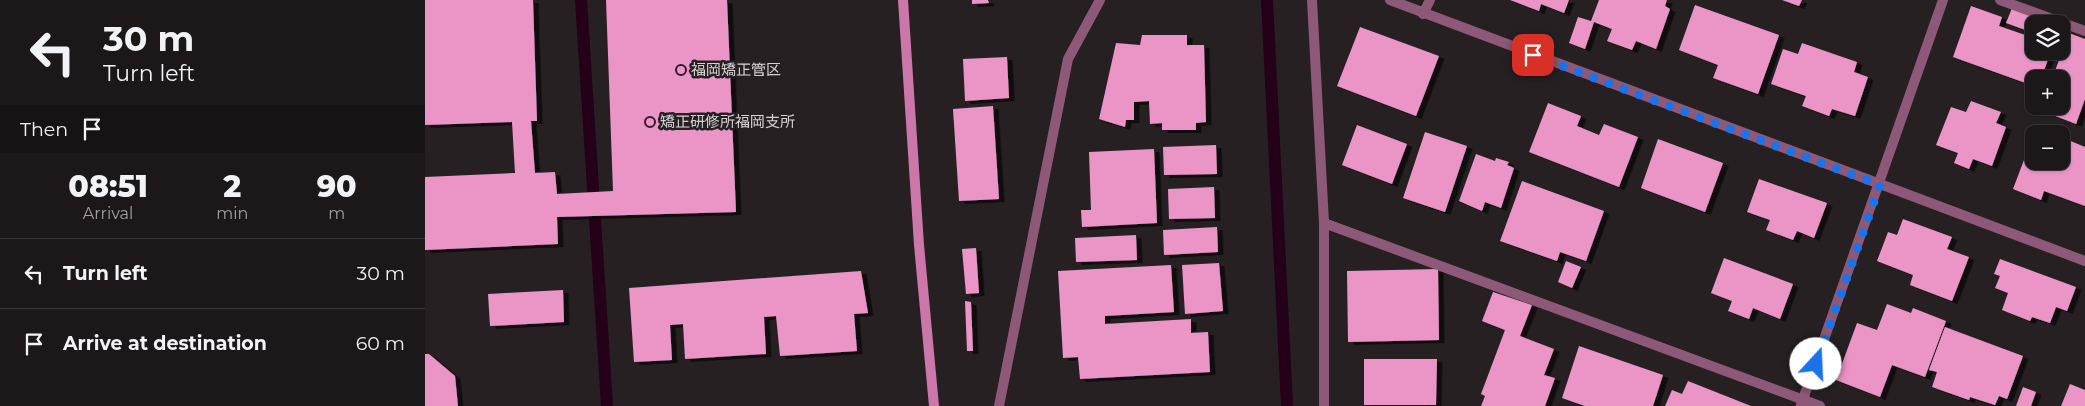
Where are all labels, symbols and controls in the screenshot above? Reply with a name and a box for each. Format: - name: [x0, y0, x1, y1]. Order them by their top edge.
- map controls: [2025, 15, 2070, 170]
- button: layers: [2025, 15, 2070, 60]
- text: 30 m: [103, 17, 194, 60]
- icon: left: [20, 20, 85, 85]
- pin: [1512, 34, 1554, 76]
- icon: arrive: [1519, 41, 1547, 69]
- text: Turn left: [103, 60, 195, 87]
- place label: 福岡矯正管区: [691, 60, 781, 79]
- marker: 福岡矯正管区: [675, 64, 687, 76]
- button: +: [2025, 70, 2070, 115]
- place label: 矯正研修所福岡支所: [660, 112, 795, 131]
- icon: arrive: [78, 115, 106, 143]
- marker: 矯正研修所福岡支所: [644, 116, 656, 128]
- text: Then: [20, 118, 68, 141]
- button: −: [2025, 125, 2070, 170]
- text: 08:51: [68, 168, 148, 205]
- text: 2: [223, 168, 241, 205]
- text: 90: [317, 168, 357, 205]
- text: Arrival: [83, 204, 133, 223]
- text: min: [216, 204, 248, 223]
- text: m: [328, 204, 345, 223]
- icon: left: [20, 260, 48, 288]
- text: Turn left: [63, 262, 148, 285]
- text: 30 m: [357, 262, 405, 285]
- icon: arrive: [20, 330, 48, 358]
- text: Arrive at destination: [63, 332, 267, 355]
- text: 60 m: [356, 332, 405, 355]
- position arrow: [1789, 337, 1841, 389]

